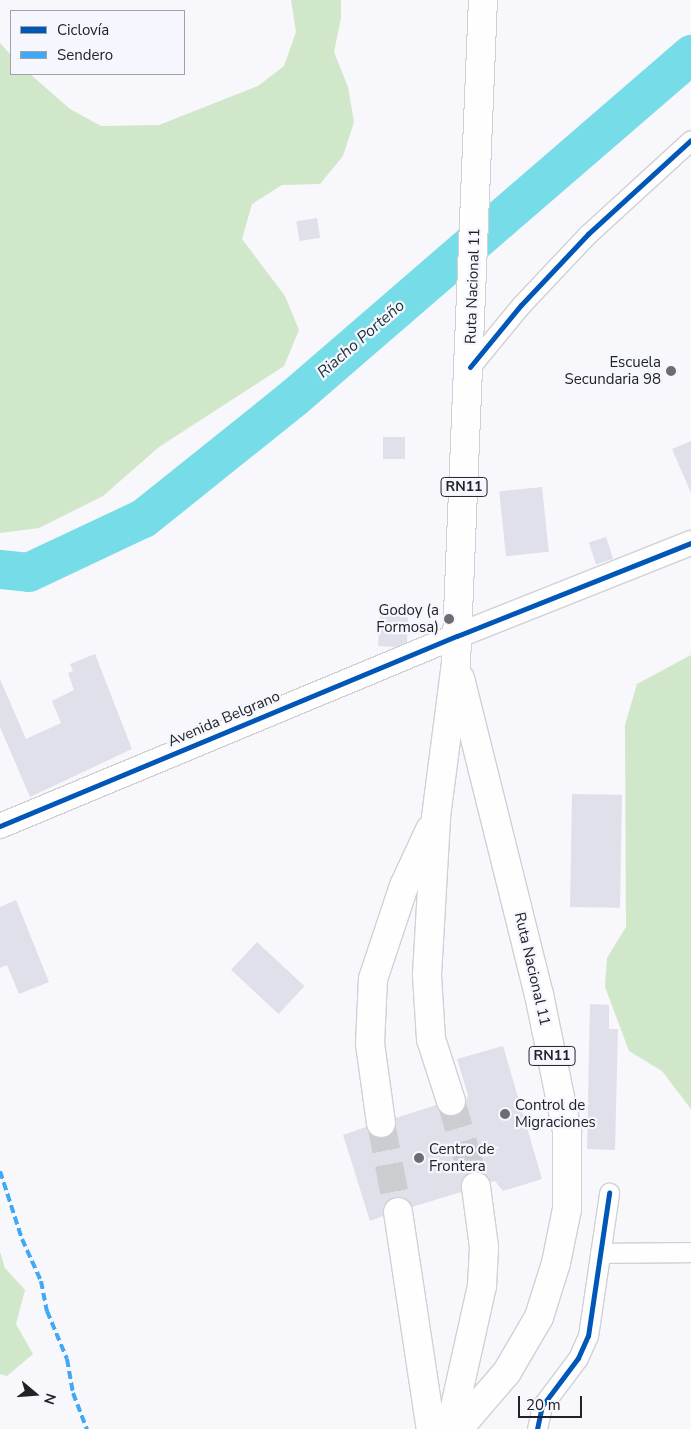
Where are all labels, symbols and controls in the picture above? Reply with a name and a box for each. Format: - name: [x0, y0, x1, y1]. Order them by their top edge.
- legend: [10, 10, 185, 75]
- text: Ciclovía: [57, 20, 109, 40]
- text: Sendero: [57, 45, 113, 65]
- street label: Ruta Nacional 11: [462, 228, 484, 344]
- water label: Riacho Porteño: [313, 296, 409, 382]
- place label: Escuela Secundaria 98: [565, 353, 661, 388]
- marker: Escuela Secundaria 98: [665, 365, 677, 377]
- road number: RN11: [440, 476, 488, 498]
- place label: Godoy (a Formosa): [376, 601, 439, 636]
- marker: Godoy (a Formosa): [443, 613, 455, 625]
- street label: Avenida Belgrano: [165, 687, 283, 751]
- street label: Ruta Nacional 11: [510, 910, 554, 1028]
- road number: RN11: [528, 1044, 576, 1068]
- place label: Control de Migraciones: [515, 1096, 596, 1131]
- marker: Control de Migraciones: [499, 1108, 511, 1120]
- place label: Centro de Frontera: [429, 1140, 495, 1175]
- marker: Centro de Frontera: [413, 1152, 425, 1164]
- north arrow: [10, 1369, 60, 1419]
- scale bar: [521, 1386, 585, 1418]
- text: N: [39, 1391, 60, 1407]
- text: 20 m: [526, 1395, 561, 1415]

